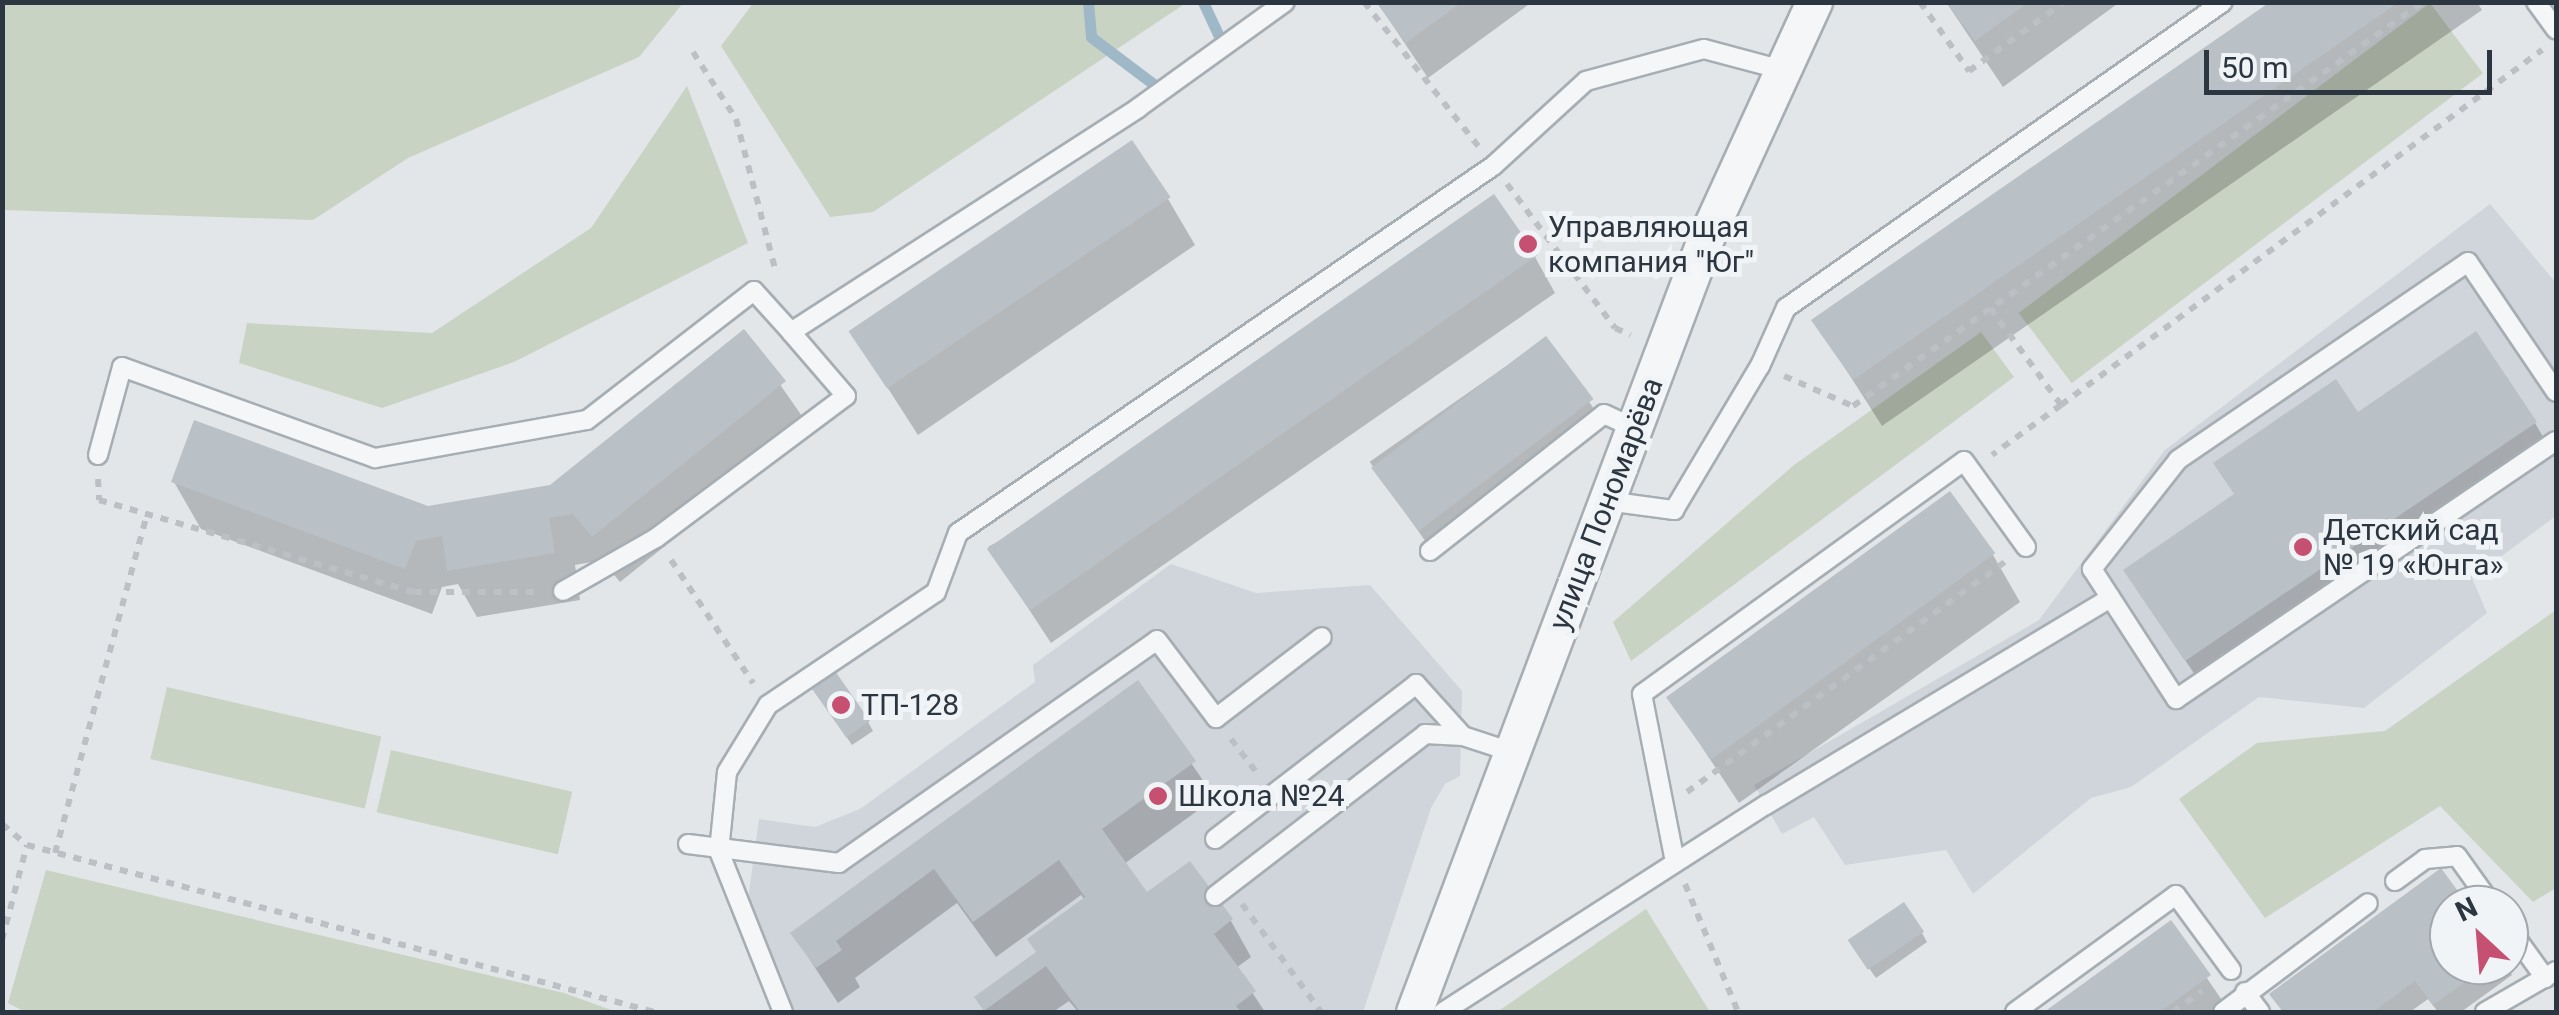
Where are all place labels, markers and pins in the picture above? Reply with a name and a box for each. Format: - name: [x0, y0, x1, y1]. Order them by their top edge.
- place label: Управляющая компания "Юг": [1548, 209, 1754, 280]
- marker: Управляющая компания "Юг": [1517, 233, 1539, 255]
- place label: Детский сад № 19 «Юнга»: [2323, 512, 2504, 582]
- marker: Детский сад № 19 «Юнга»: [2292, 536, 2314, 558]
- place label: ТП-128: [861, 687, 959, 723]
- marker: ТП-128: [830, 694, 852, 716]
- place label: Школа №24: [1178, 778, 1345, 814]
- marker: Школа №24: [1147, 785, 1169, 807]

